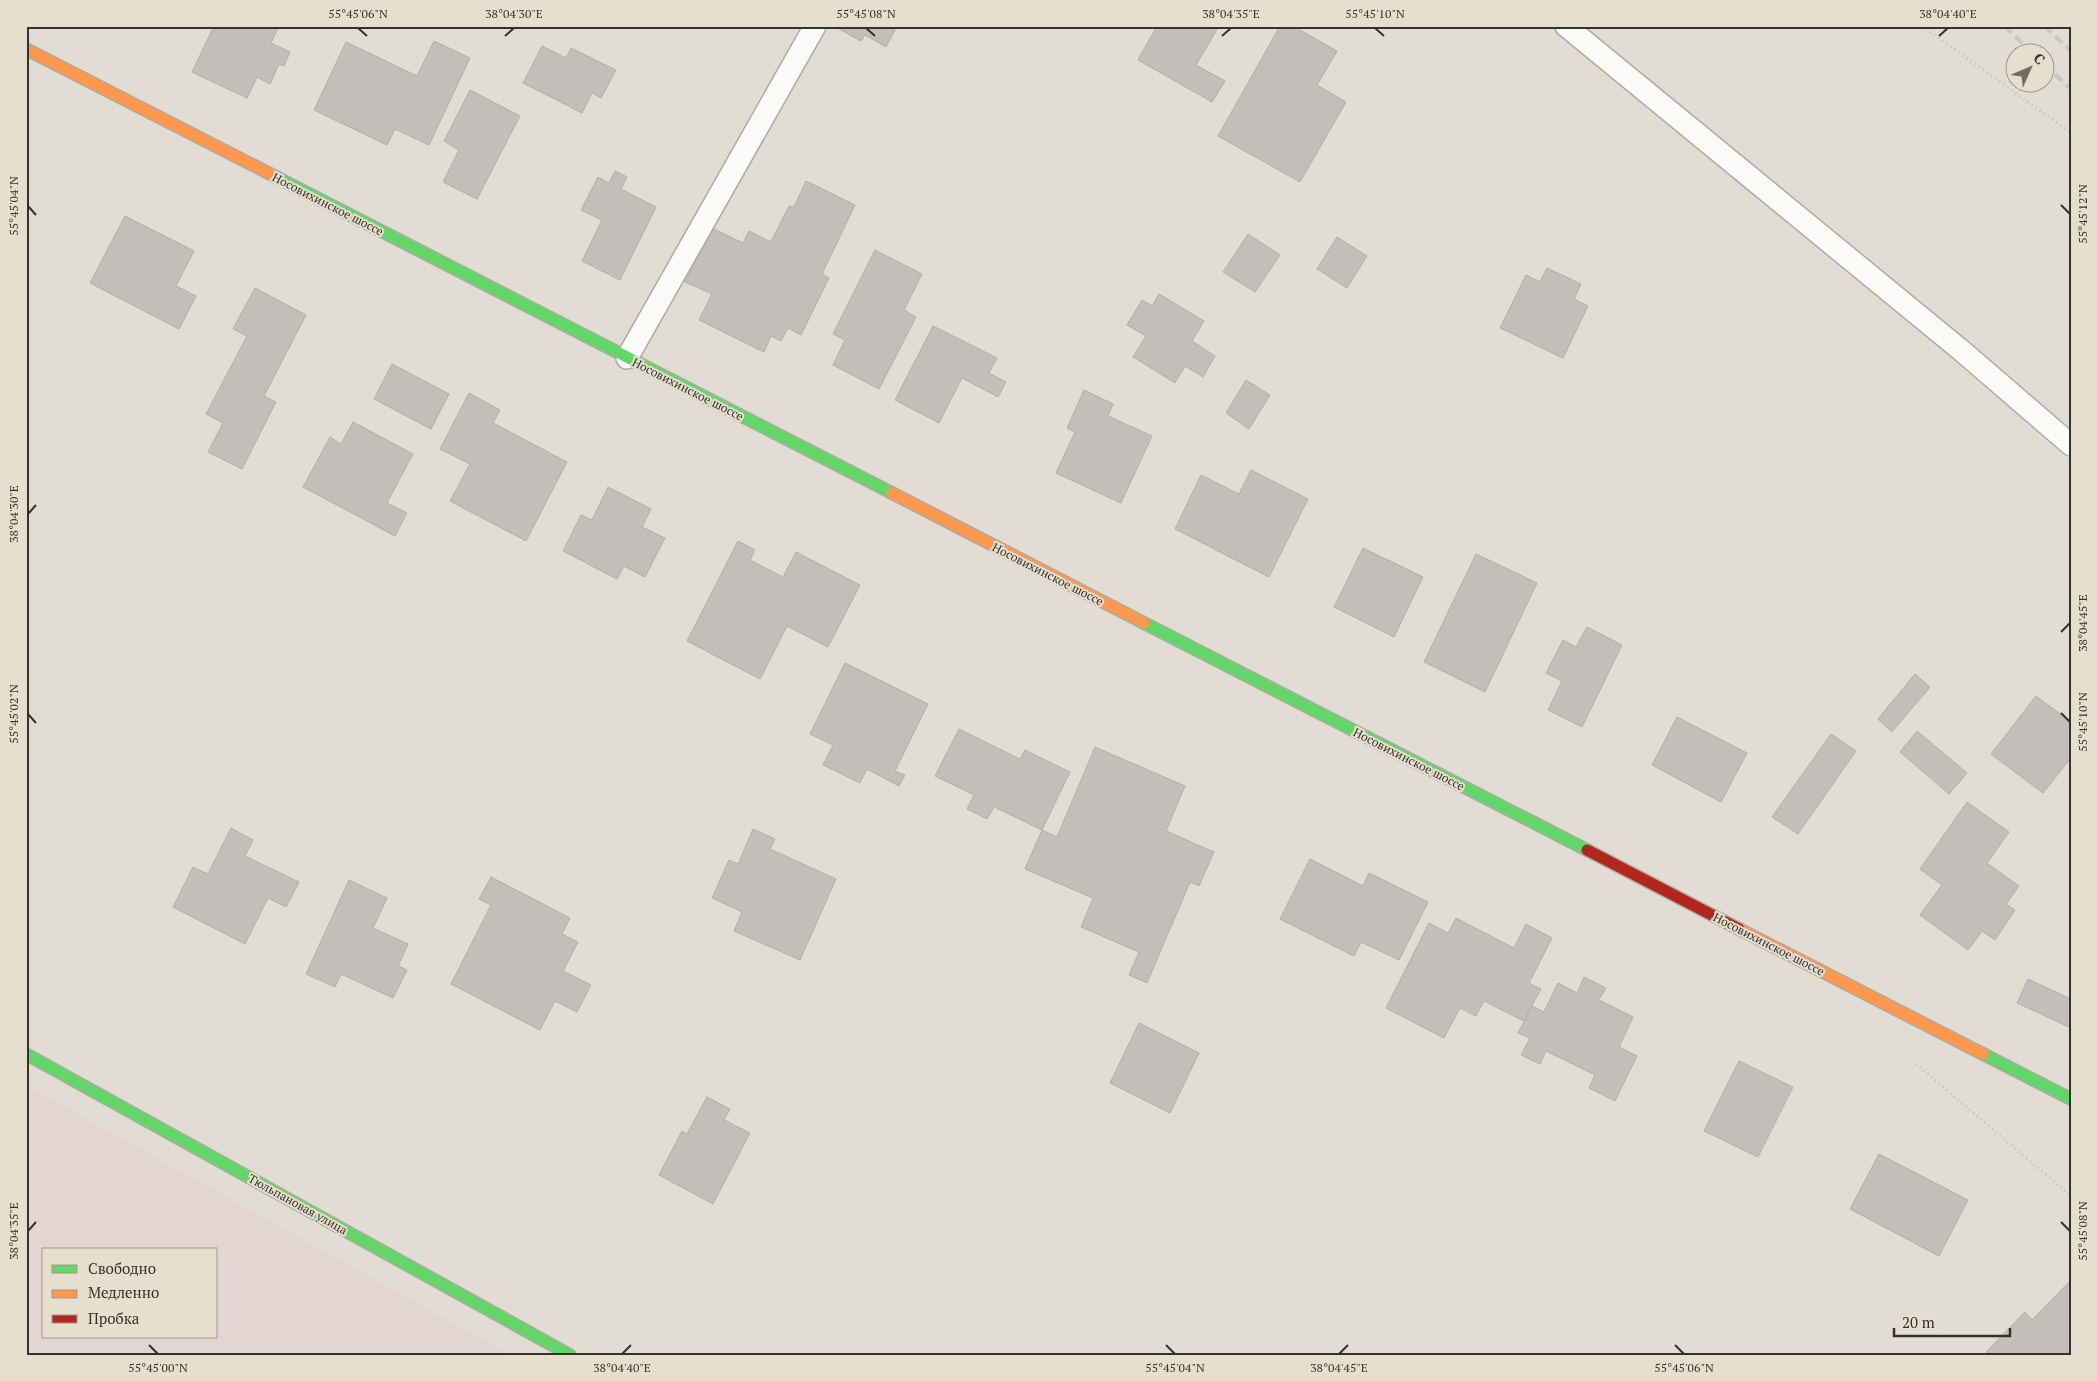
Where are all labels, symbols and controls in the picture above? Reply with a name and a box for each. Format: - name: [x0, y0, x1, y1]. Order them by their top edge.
- text: 55°45'06"N: [328, 6, 388, 21]
- text: 38°04'30"E: [485, 6, 543, 21]
- text: 55°45'08"N: [836, 6, 896, 21]
- text: 38°04'35"E: [1202, 6, 1260, 21]
- text: 55°45'10"N: [1345, 6, 1405, 21]
- text: 38°04'40"E: [1919, 6, 1977, 21]
- north arrow: [2004, 42, 2054, 92]
- text: С: [2030, 49, 2049, 68]
- street label: Носовихинское шоссе: [270, 169, 386, 239]
- text: 55°45'04"N: [6, 176, 21, 236]
- text: 55°45'12"N: [2075, 184, 2090, 244]
- street label: Носовихинское шоссе: [630, 354, 746, 424]
- text: 38°04'30"E: [6, 485, 21, 543]
- street label: Носовихинское шоссе: [990, 539, 1106, 609]
- text: 38°04'45"E: [2075, 594, 2090, 652]
- text: 55°45'02"N: [6, 684, 21, 744]
- text: 55°45'10"N: [2075, 692, 2090, 752]
- street label: Носовихинское шоссе: [1351, 724, 1467, 794]
- street label: Носовихинское шоссе: [1711, 909, 1827, 979]
- street label: Тюльпановая улица: [246, 1171, 350, 1237]
- text: 55°45'08"N: [2075, 1201, 2090, 1261]
- text: 38°04'35"E: [6, 1202, 21, 1260]
- legend: [42, 1248, 218, 1338]
- text: Свободно: [88, 1258, 156, 1278]
- text: Медленно: [88, 1282, 159, 1302]
- scale bar: [1894, 1306, 2011, 1338]
- text: Пробка: [88, 1308, 140, 1328]
- text: 20 m: [1902, 1312, 1935, 1332]
- text: 55°45'00"N: [128, 1360, 188, 1375]
- text: 38°04'40"E: [593, 1360, 651, 1375]
- text: 55°45'04"N: [1145, 1360, 1205, 1375]
- text: 38°04'45"E: [1310, 1360, 1368, 1375]
- text: 55°45'06"N: [1654, 1360, 1714, 1375]

